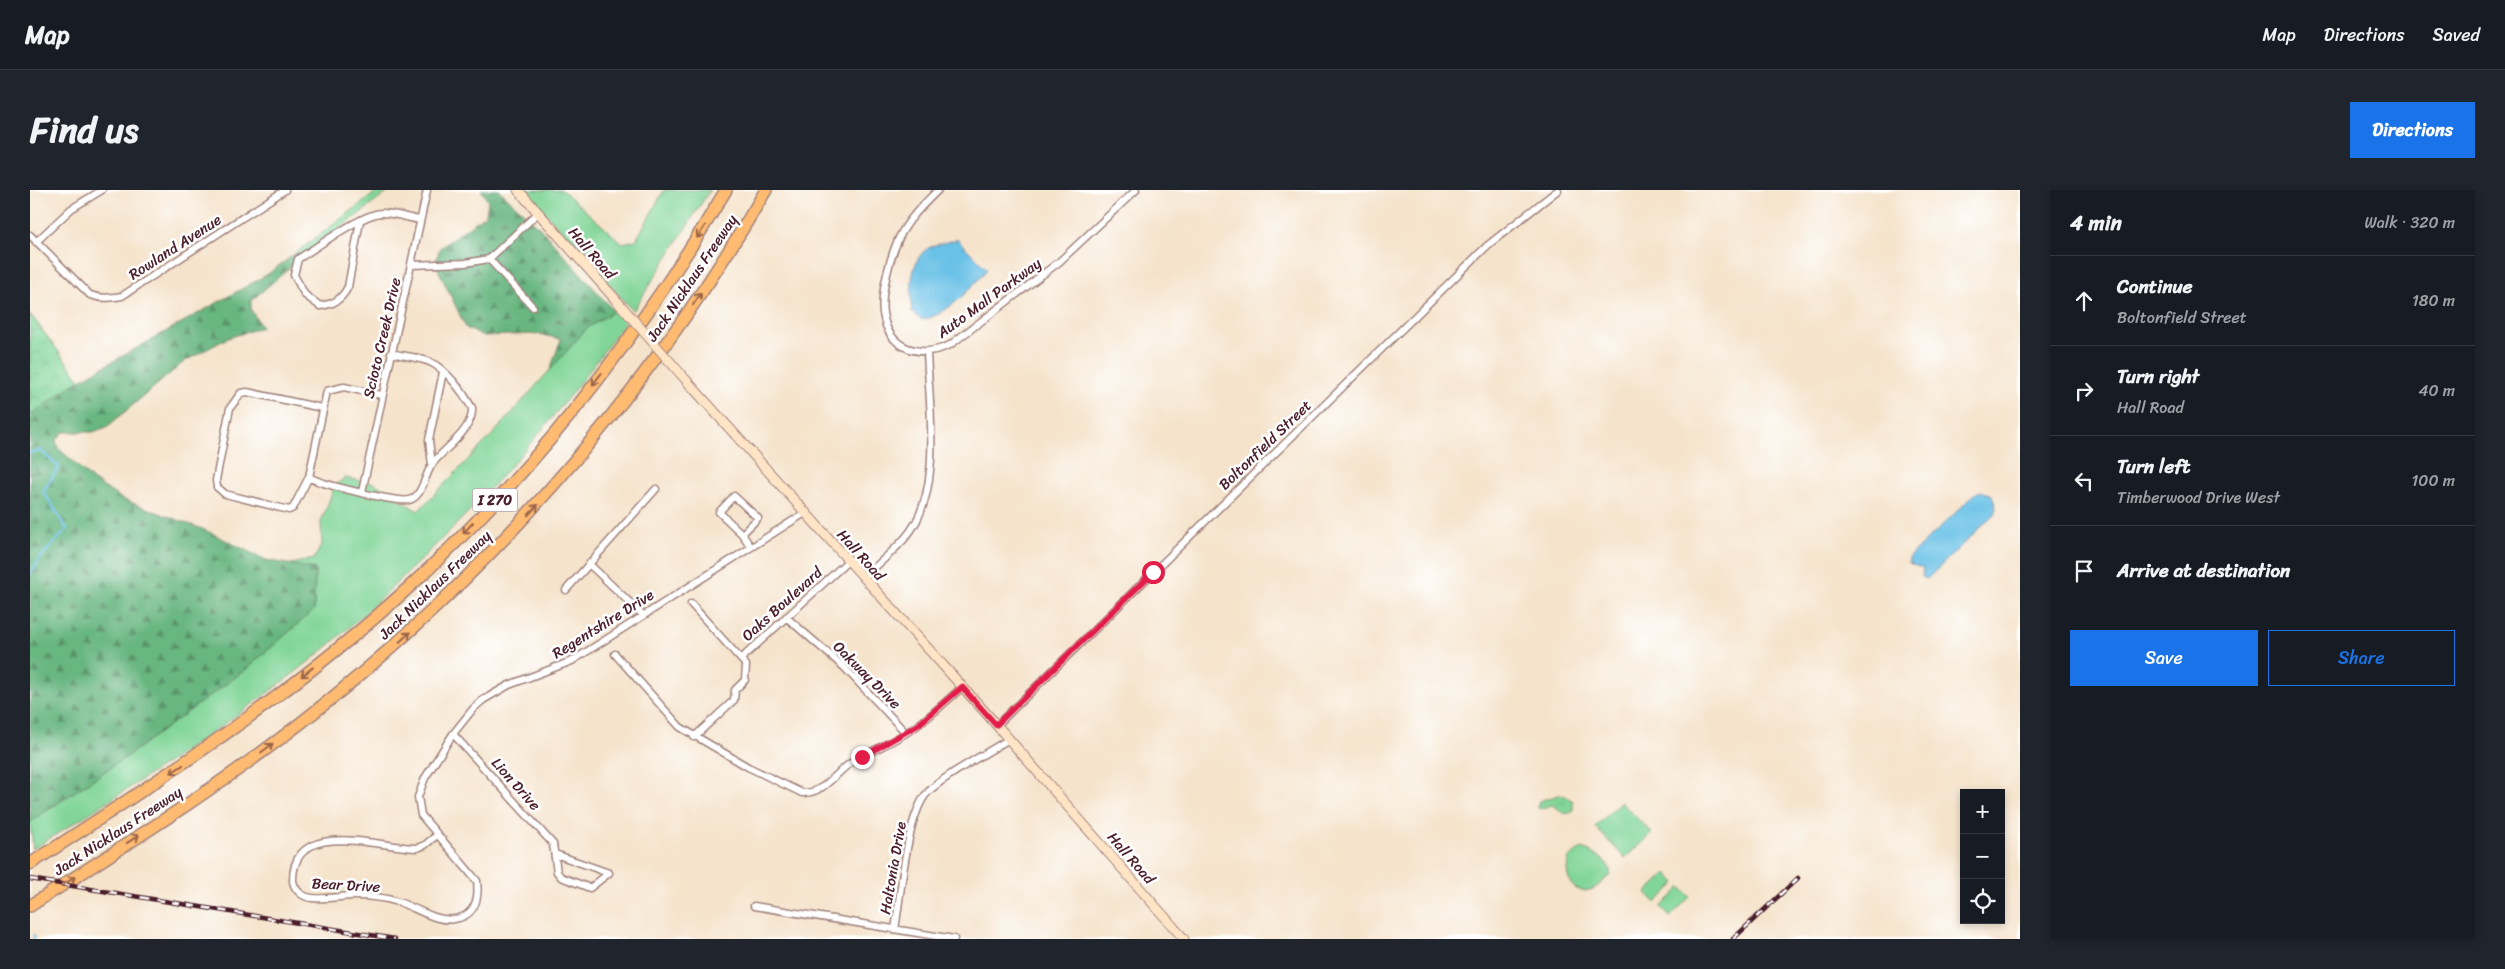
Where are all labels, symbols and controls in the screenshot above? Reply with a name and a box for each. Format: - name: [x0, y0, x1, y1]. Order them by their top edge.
- text: Map: [25, 14, 69, 56]
- text: Map: [2263, 19, 2296, 51]
- text: Directions: [2324, 19, 2405, 51]
- text: Saved: [2433, 19, 2480, 51]
- text: Find us: [30, 99, 138, 161]
- button: Directions: [2350, 102, 2475, 158]
- text: 4 min: [2070, 204, 2122, 242]
- street label: Rowland Avenue: [123, 207, 227, 287]
- text: Walk · 320 m: [2364, 208, 2455, 237]
- street label: Jack Nicklaus Freeway: [639, 209, 745, 348]
- street label: Hall Road: [562, 221, 623, 286]
- one-way arrow: [695, 224, 705, 238]
- street label: Auto Mall Parkway: [930, 251, 1047, 346]
- text: Continue: [2117, 270, 2193, 303]
- street label: Scioto Creek Drive: [355, 275, 409, 401]
- text: 180 m: [2412, 286, 2455, 315]
- icon: ahead: [2070, 287, 2098, 315]
- one-way arrow: [693, 292, 703, 306]
- text: Boltonfield Street: [2117, 303, 2247, 332]
- text: Turn right: [2117, 360, 2199, 393]
- one-way arrow: [592, 372, 602, 386]
- text: 40 m: [2418, 376, 2455, 405]
- icon: right: [2070, 377, 2098, 405]
- street label: Boltonfield Street: [1212, 393, 1318, 497]
- text: Hall Road: [2117, 393, 2184, 422]
- text: Turn left: [2117, 450, 2190, 483]
- text: 100 m: [2411, 466, 2455, 495]
- icon: left: [2070, 467, 2098, 495]
- text: Timberwood Drive West: [2117, 483, 2280, 512]
- road number: I 270: [472, 488, 518, 512]
- one-way arrow: [527, 503, 539, 516]
- one-way arrow: [462, 522, 474, 535]
- street label: Hall Road: [830, 523, 892, 588]
- street label: Jack Nicklaus Freeway: [372, 524, 498, 647]
- text: Arrive at destination: [2117, 554, 2290, 587]
- icon: arrive: [2070, 557, 2098, 585]
- street label: Oaks Boulevard: [736, 560, 829, 648]
- route start: [1142, 561, 1165, 584]
- street label: Regentshire Drive: [547, 582, 659, 666]
- button: Save: [2070, 630, 2258, 686]
- button: Share: [2268, 630, 2455, 686]
- one-way arrow: [399, 631, 412, 642]
- street label: Oakway Drive: [826, 634, 908, 716]
- one-way arrow: [301, 667, 314, 678]
- one-way arrow: [260, 743, 274, 753]
- route end: [851, 746, 874, 769]
- street label: Lion Drive: [485, 751, 547, 817]
- one-way arrow: [170, 764, 184, 774]
- street label: Jack Nicklaus Freeway: [48, 779, 188, 883]
- map controls: [1960, 789, 2005, 924]
- button: +: [1960, 789, 2005, 834]
- street label: Haltonia Drive: [872, 820, 914, 916]
- street label: Hall Road: [1101, 826, 1162, 891]
- one-way arrow: [125, 834, 139, 844]
- button: −: [1960, 834, 2005, 879]
- street label: Bear Drive: [311, 870, 381, 900]
- one-way arrow: [62, 875, 76, 886]
- button: locate: [1960, 879, 2005, 924]

